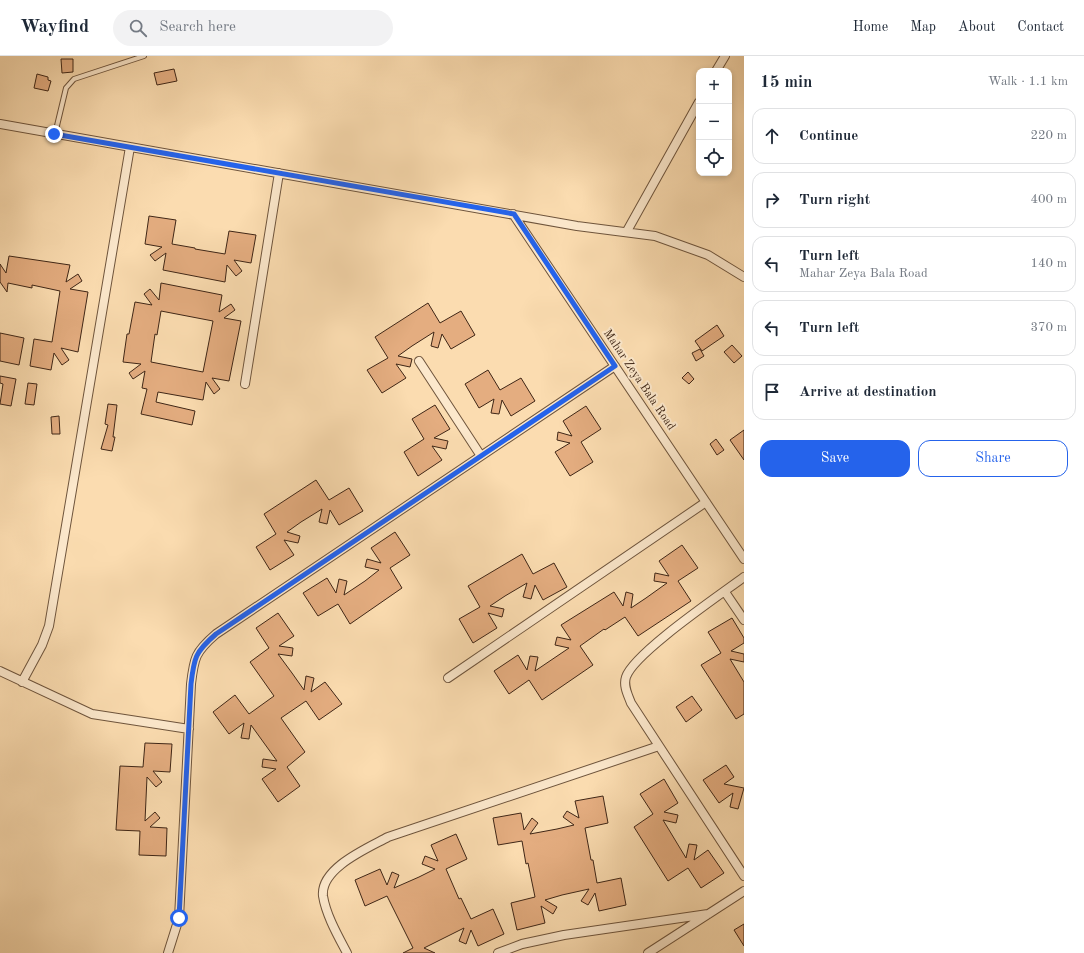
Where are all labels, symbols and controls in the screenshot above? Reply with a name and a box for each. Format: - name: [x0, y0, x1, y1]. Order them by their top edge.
- search box: [113, 10, 393, 46]
- icon: search: [127, 17, 149, 39]
- text: Wayfind: [20, 18, 89, 37]
- text: Search here: [159, 20, 236, 35]
- text: Home: [853, 20, 888, 34]
- text: Map: [910, 20, 936, 34]
- text: About: [958, 20, 995, 34]
- text: Contact: [1017, 20, 1064, 34]
- map controls: [696, 68, 732, 176]
- button: +: [696, 68, 732, 104]
- text: 15 min: [760, 74, 813, 91]
- text: Walk · 1.1 km: [988, 75, 1068, 88]
- button: −: [696, 104, 732, 140]
- route end: [45, 125, 63, 143]
- icon: ahead: [761, 125, 783, 147]
- text: Continue: [799, 129, 858, 144]
- text: 220 m: [1030, 129, 1067, 142]
- button: locate: [696, 140, 732, 176]
- icon: right: [761, 189, 783, 211]
- text: Turn right: [799, 193, 870, 208]
- text: 400 m: [1030, 193, 1067, 206]
- text: Turn left: [799, 249, 859, 264]
- icon: left: [761, 253, 783, 275]
- text: 140 m: [1030, 257, 1067, 270]
- text: Mahar Zeya Bala Road: [799, 267, 928, 280]
- icon: left: [761, 317, 783, 339]
- text: Turn left: [799, 321, 859, 336]
- text: 370 m: [1030, 321, 1067, 334]
- street label: Mahar Zeya Bala Road: [601, 327, 677, 433]
- icon: arrive: [761, 381, 783, 403]
- text: Arrive at destination: [799, 385, 937, 400]
- button: Save: [760, 440, 910, 477]
- button: Share: [918, 440, 1068, 477]
- route start: [170, 909, 188, 927]

